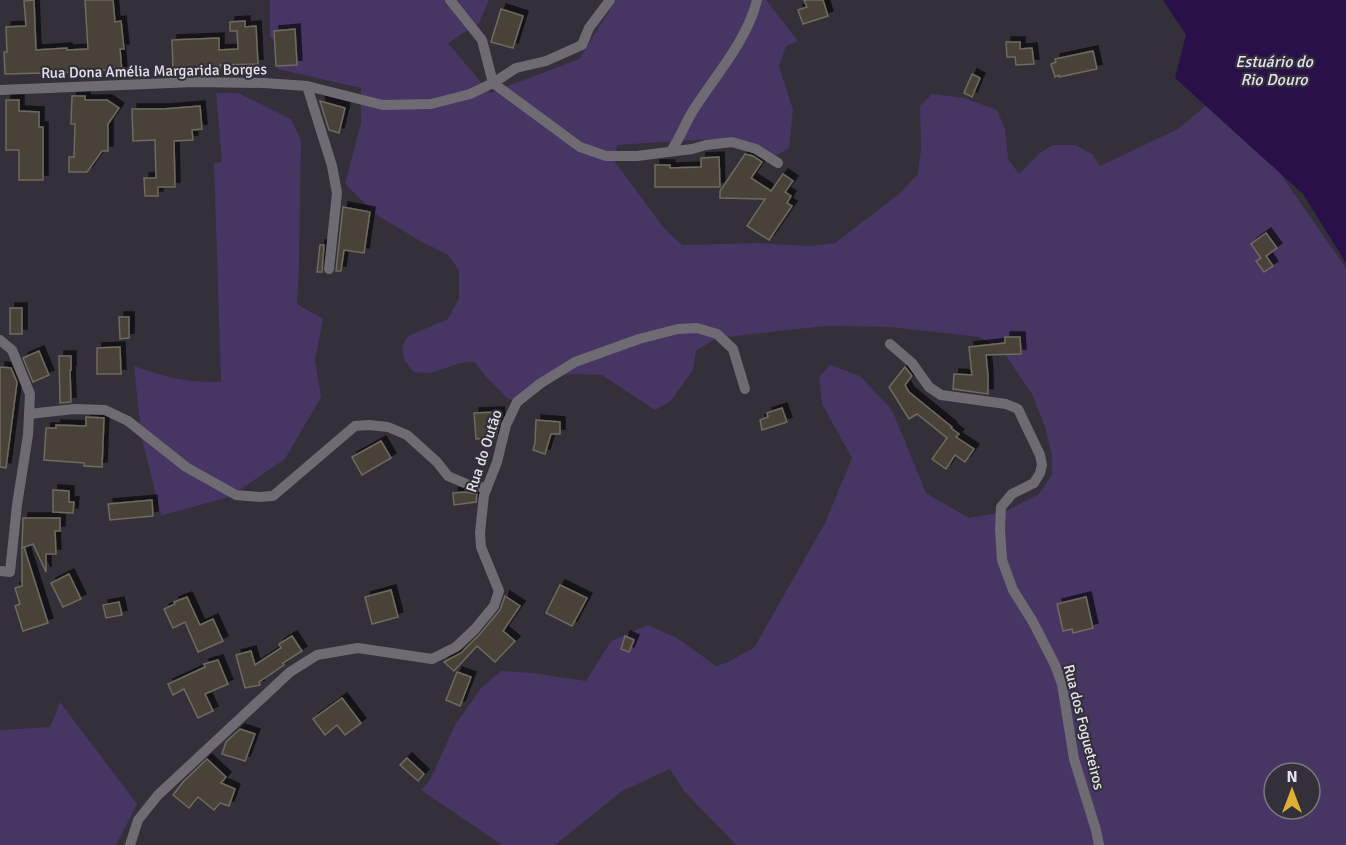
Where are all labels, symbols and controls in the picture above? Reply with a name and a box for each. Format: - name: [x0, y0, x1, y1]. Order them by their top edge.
- water label: Estuário do Rio Douro: [1235, 52, 1314, 90]
- street label: Rua Dona Amélia Margarida Borges: [41, 60, 268, 82]
- street label: Rua do Outão: [462, 407, 506, 494]
- street label: Rua dos Fogueteiros: [1060, 662, 1108, 792]
- north arrow: [1262, 761, 1322, 821]
- text: N: [1286, 767, 1298, 787]

